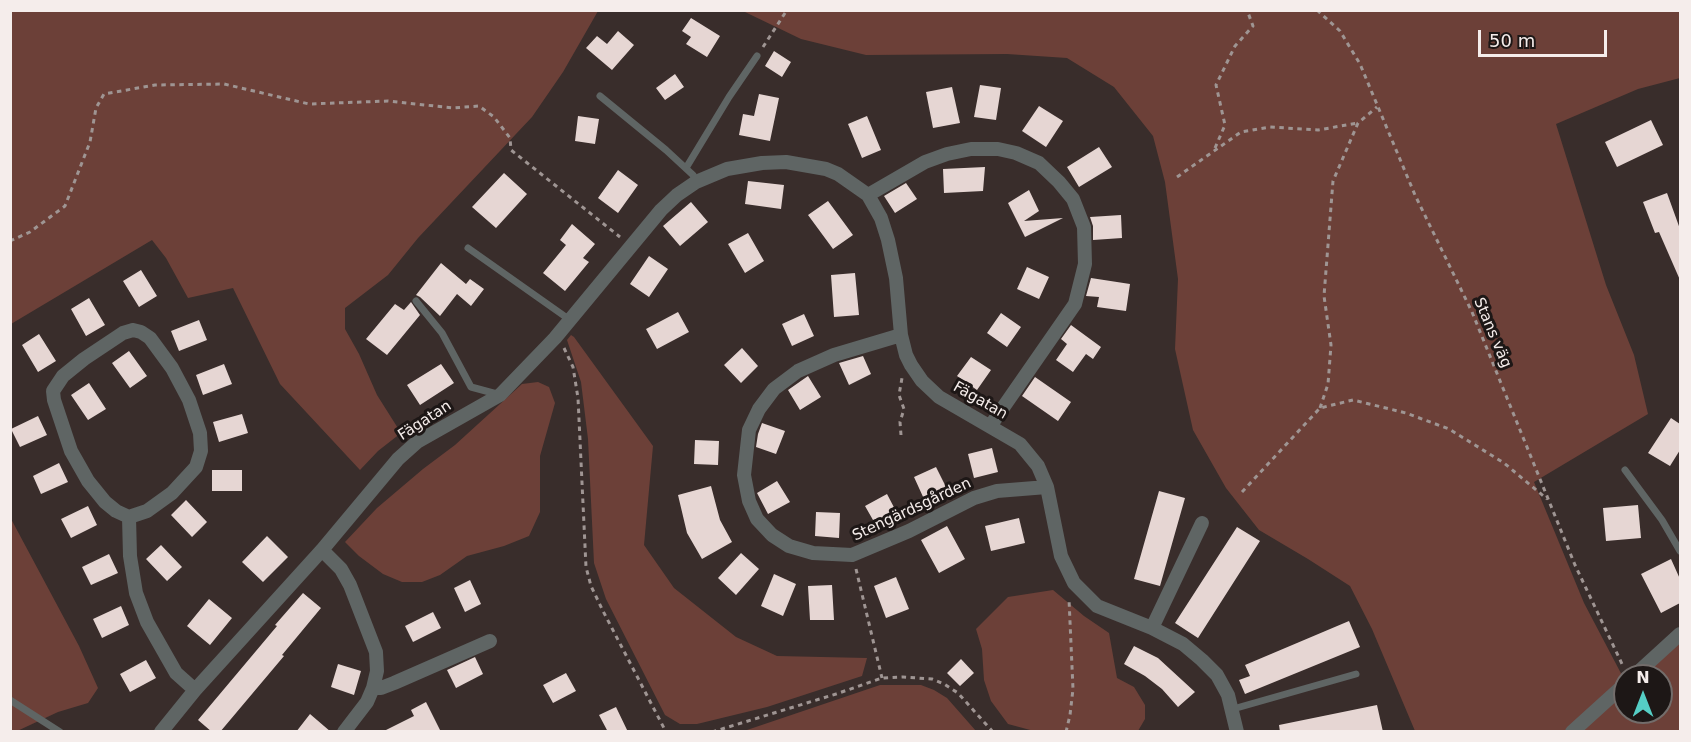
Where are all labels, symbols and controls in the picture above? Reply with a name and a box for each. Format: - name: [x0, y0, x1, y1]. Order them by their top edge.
- scale bar: [1481, 18, 1610, 56]
- text: 50 m: [1489, 30, 1535, 51]
- street label: Stans väg: [1469, 295, 1515, 371]
- street label: Fägatan: [950, 378, 1010, 424]
- street label: Fägatan: [395, 397, 455, 445]
- street label: Stengärdsgården: [850, 475, 974, 545]
- north arrow: [1613, 664, 1673, 724]
- text: N: [1636, 668, 1650, 687]

